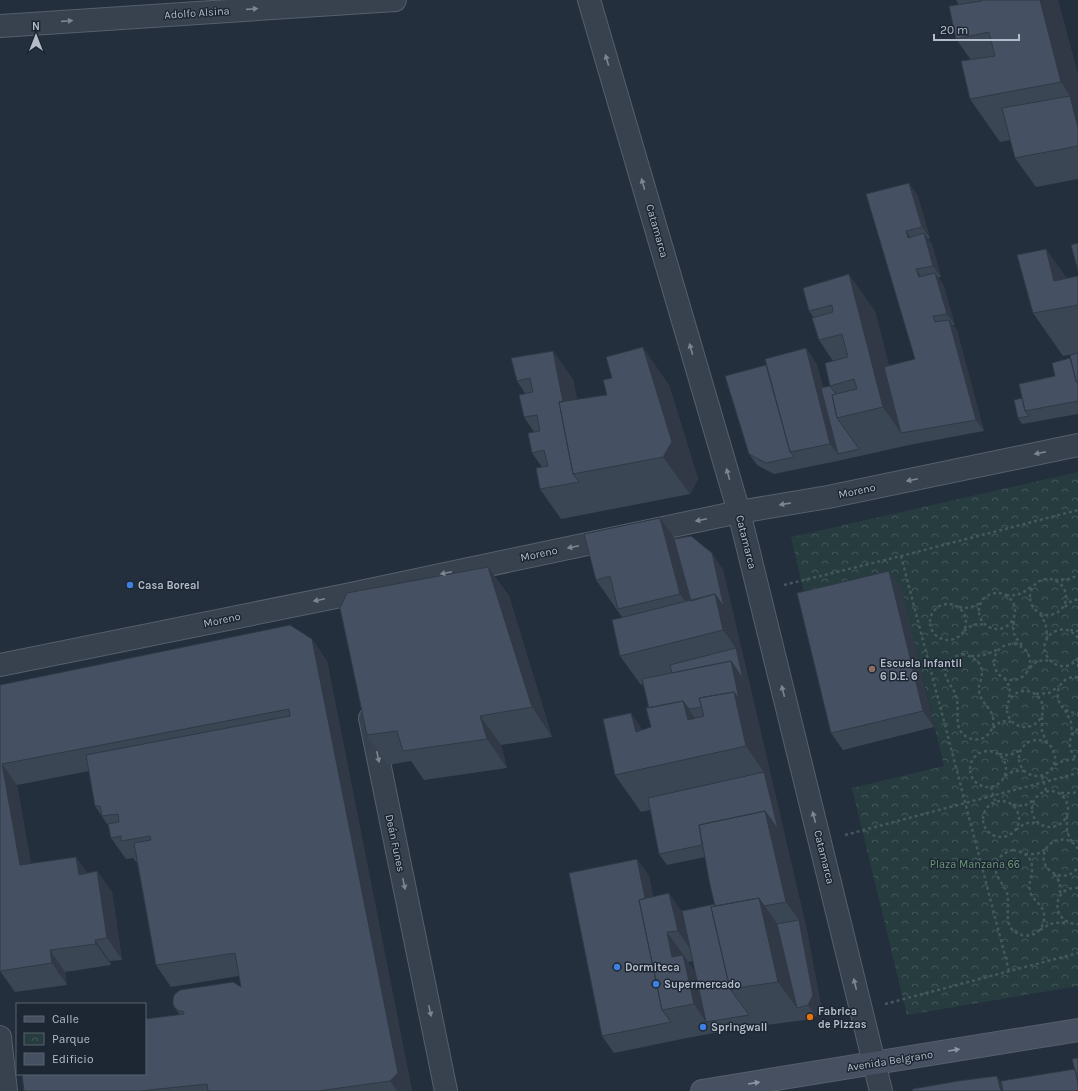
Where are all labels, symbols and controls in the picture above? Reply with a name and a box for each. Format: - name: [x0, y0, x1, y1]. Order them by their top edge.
- street label: Adolfo Alsina: [164, 4, 230, 22]
- one-way arrow: [246, 6, 258, 13]
- north arrow: [16, 16, 56, 56]
- scale bar: [934, 16, 1019, 42]
- one-way arrow: [61, 18, 73, 25]
- text: N: [32, 20, 40, 33]
- text: 20 m: [940, 23, 968, 37]
- one-way arrow: [604, 53, 610, 65]
- one-way arrow: [640, 178, 646, 190]
- street label: Catamarca: [643, 203, 671, 259]
- one-way arrow: [688, 343, 694, 355]
- one-way arrow: [1034, 451, 1046, 457]
- one-way arrow: [725, 468, 731, 480]
- one-way arrow: [906, 477, 919, 483]
- street label: Moreno: [837, 481, 877, 501]
- one-way arrow: [779, 501, 791, 507]
- street label: Catamarca: [733, 514, 759, 570]
- one-way arrow: [694, 517, 707, 523]
- street label: Moreno: [519, 544, 559, 564]
- one-way arrow: [567, 544, 580, 550]
- one-way arrow: [440, 571, 452, 577]
- place label: Casa Boreal: [138, 579, 200, 592]
- marker: Casa Boreal: [125, 580, 135, 590]
- one-way arrow: [313, 598, 325, 604]
- street label: Moreno: [202, 610, 242, 630]
- place label: Escuela Infantil 6 D.E. 6: [880, 657, 962, 683]
- marker: Escuela Infantil 6 D.E. 6: [867, 664, 877, 674]
- one-way arrow: [779, 685, 785, 697]
- one-way arrow: [375, 750, 381, 763]
- one-way arrow: [810, 811, 816, 824]
- street label: Deán Funes: [383, 813, 407, 873]
- street label: Catamarca: [811, 829, 837, 885]
- park label: Plaza Manzana 66: [930, 858, 1020, 871]
- one-way arrow: [401, 878, 407, 890]
- place label: Dormiteca: [625, 961, 680, 974]
- marker: Dormiteca: [612, 962, 622, 972]
- place label: Supermercado: [664, 978, 741, 991]
- one-way arrow: [852, 978, 858, 990]
- marker: Supermercado: [651, 979, 661, 989]
- legend: [16, 1003, 146, 1075]
- one-way arrow: [427, 1005, 433, 1017]
- place label: Fabrica de Pizzas: [818, 1005, 867, 1031]
- text: Calle: [52, 1012, 79, 1026]
- marker: Fabrica de Pizzas: [805, 1012, 815, 1022]
- place label: Springwall: [711, 1021, 767, 1034]
- marker: Springwall: [698, 1022, 708, 1032]
- text: Parque: [52, 1032, 90, 1046]
- one-way arrow: [948, 1047, 960, 1053]
- street label: Avenida Belgrano: [846, 1048, 934, 1074]
- text: Edificio: [52, 1052, 93, 1066]
- one-way arrow: [748, 1079, 760, 1085]

